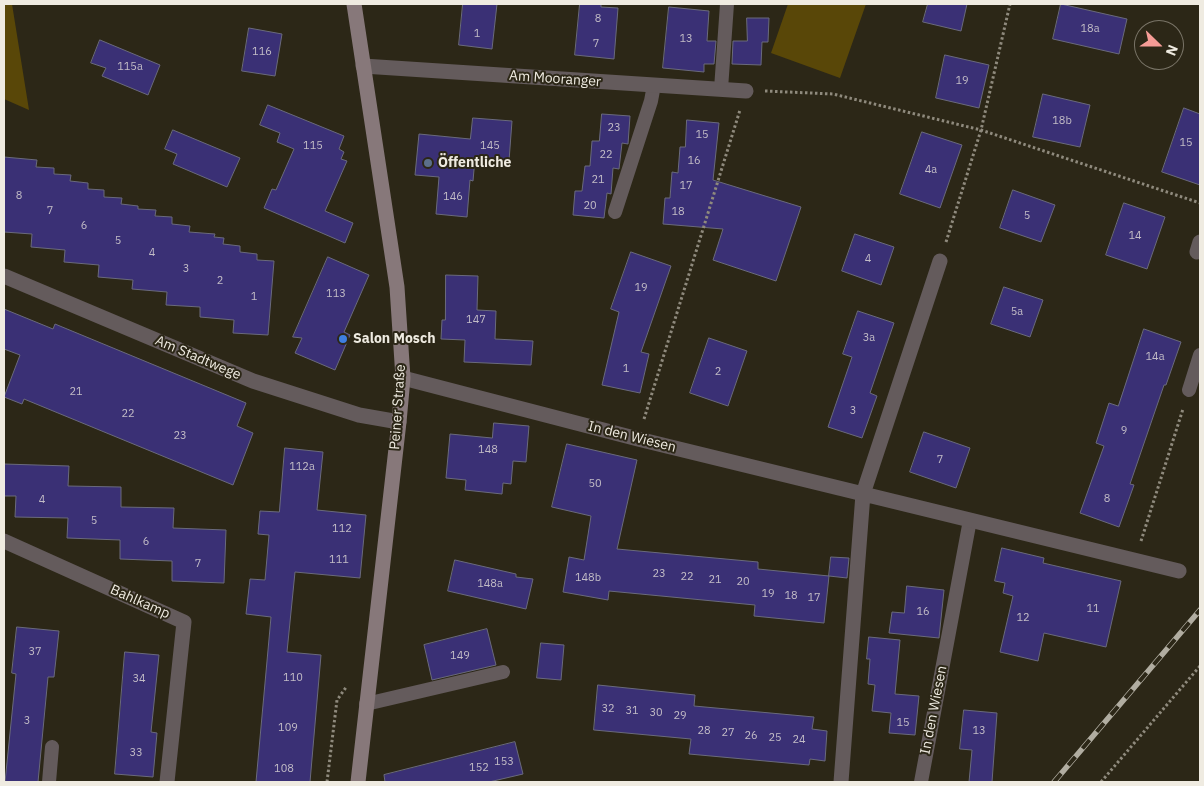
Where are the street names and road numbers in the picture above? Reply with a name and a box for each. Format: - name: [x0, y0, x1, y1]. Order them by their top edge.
- street label: Am Mooranger: [508, 67, 602, 91]
- street label: Am Stadtwege: [153, 332, 243, 384]
- street label: Peiner Straße: [387, 364, 409, 450]
- street label: In den Wiesen: [586, 418, 678, 456]
- street label: Bahlkamp: [108, 581, 172, 623]
- street label: In den Wiesen: [917, 664, 951, 756]

